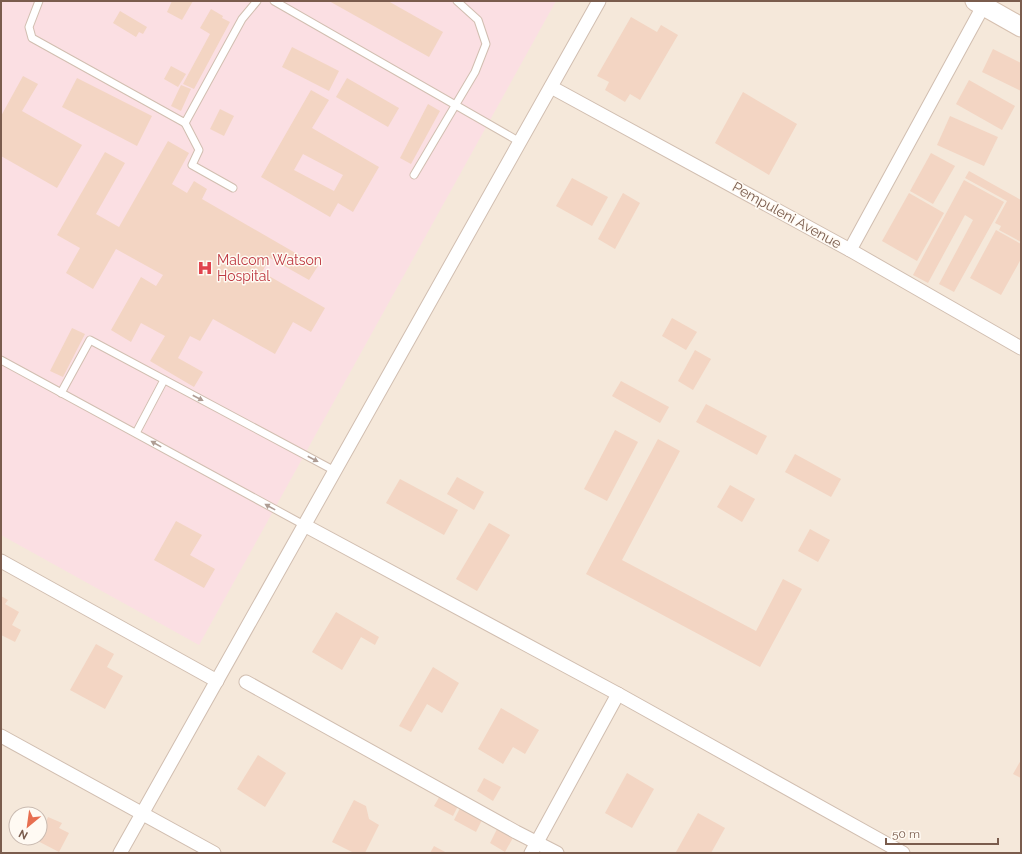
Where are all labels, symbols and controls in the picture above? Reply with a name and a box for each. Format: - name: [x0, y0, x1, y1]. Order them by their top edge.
- street label: Pempuleni Avenue: [730, 178, 844, 252]
- place label: Malcom Watson Hospital: [217, 252, 322, 284]
- hospital icon: Malcom Watson Hospital: [196, 259, 214, 277]
- one-way arrow: [193, 395, 204, 402]
- one-way arrow: [150, 441, 162, 448]
- one-way arrow: [308, 456, 319, 462]
- one-way arrow: [264, 503, 276, 510]
- north arrow: [8, 806, 48, 846]
- scale bar: [886, 820, 998, 846]
- text: N: [17, 827, 30, 842]
- text: 50 m: [892, 827, 920, 841]

